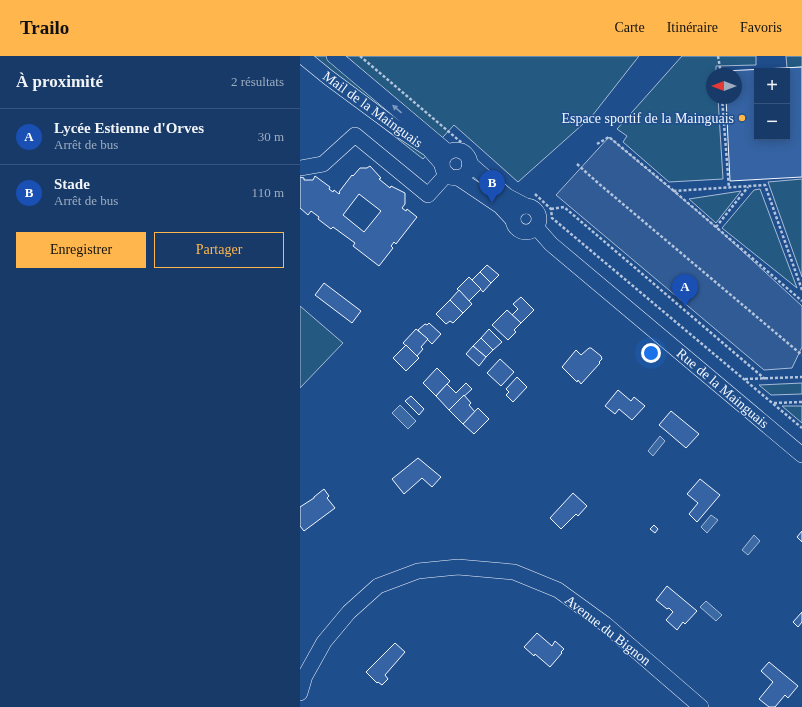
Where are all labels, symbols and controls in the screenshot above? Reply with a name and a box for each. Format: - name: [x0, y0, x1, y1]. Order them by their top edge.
- text: Trailo: [20, 17, 69, 38]
- text: Carte: [614, 20, 645, 35]
- text: Itinéraire: [667, 20, 718, 35]
- text: Favoris: [740, 20, 782, 35]
- street label: Mail de la Mainguais: [320, 68, 425, 151]
- north arrow: [706, 68, 742, 104]
- map controls: [754, 68, 790, 140]
- button: +: [754, 68, 790, 104]
- text: À proximité: [16, 72, 103, 91]
- text: 2 résultats: [231, 74, 284, 89]
- button: −: [754, 104, 790, 140]
- one-way arrow: [392, 105, 402, 114]
- place label: Espace sportif de la Mainguais: [561, 111, 734, 126]
- marker: Espace sportif de la Mainguais: [737, 113, 747, 123]
- text: Lycée Estienne d'Orves: [54, 120, 204, 136]
- text: A: [24, 129, 34, 144]
- text: 30 m: [258, 129, 284, 144]
- text: Arrêt de bus: [54, 137, 118, 152]
- pin: B: [479, 170, 505, 203]
- text: Stade: [54, 176, 90, 192]
- text: B: [25, 185, 33, 200]
- text: 110 m: [252, 185, 284, 200]
- text: Arrêt de bus: [54, 193, 118, 208]
- button: Enregistrer: [16, 232, 146, 268]
- button: Partager: [154, 232, 284, 268]
- pin: A: [672, 274, 698, 307]
- your location: [641, 343, 661, 363]
- street label: Rue de la Mainguais: [674, 346, 772, 431]
- street label: Avenue du Bignon: [562, 592, 654, 669]

